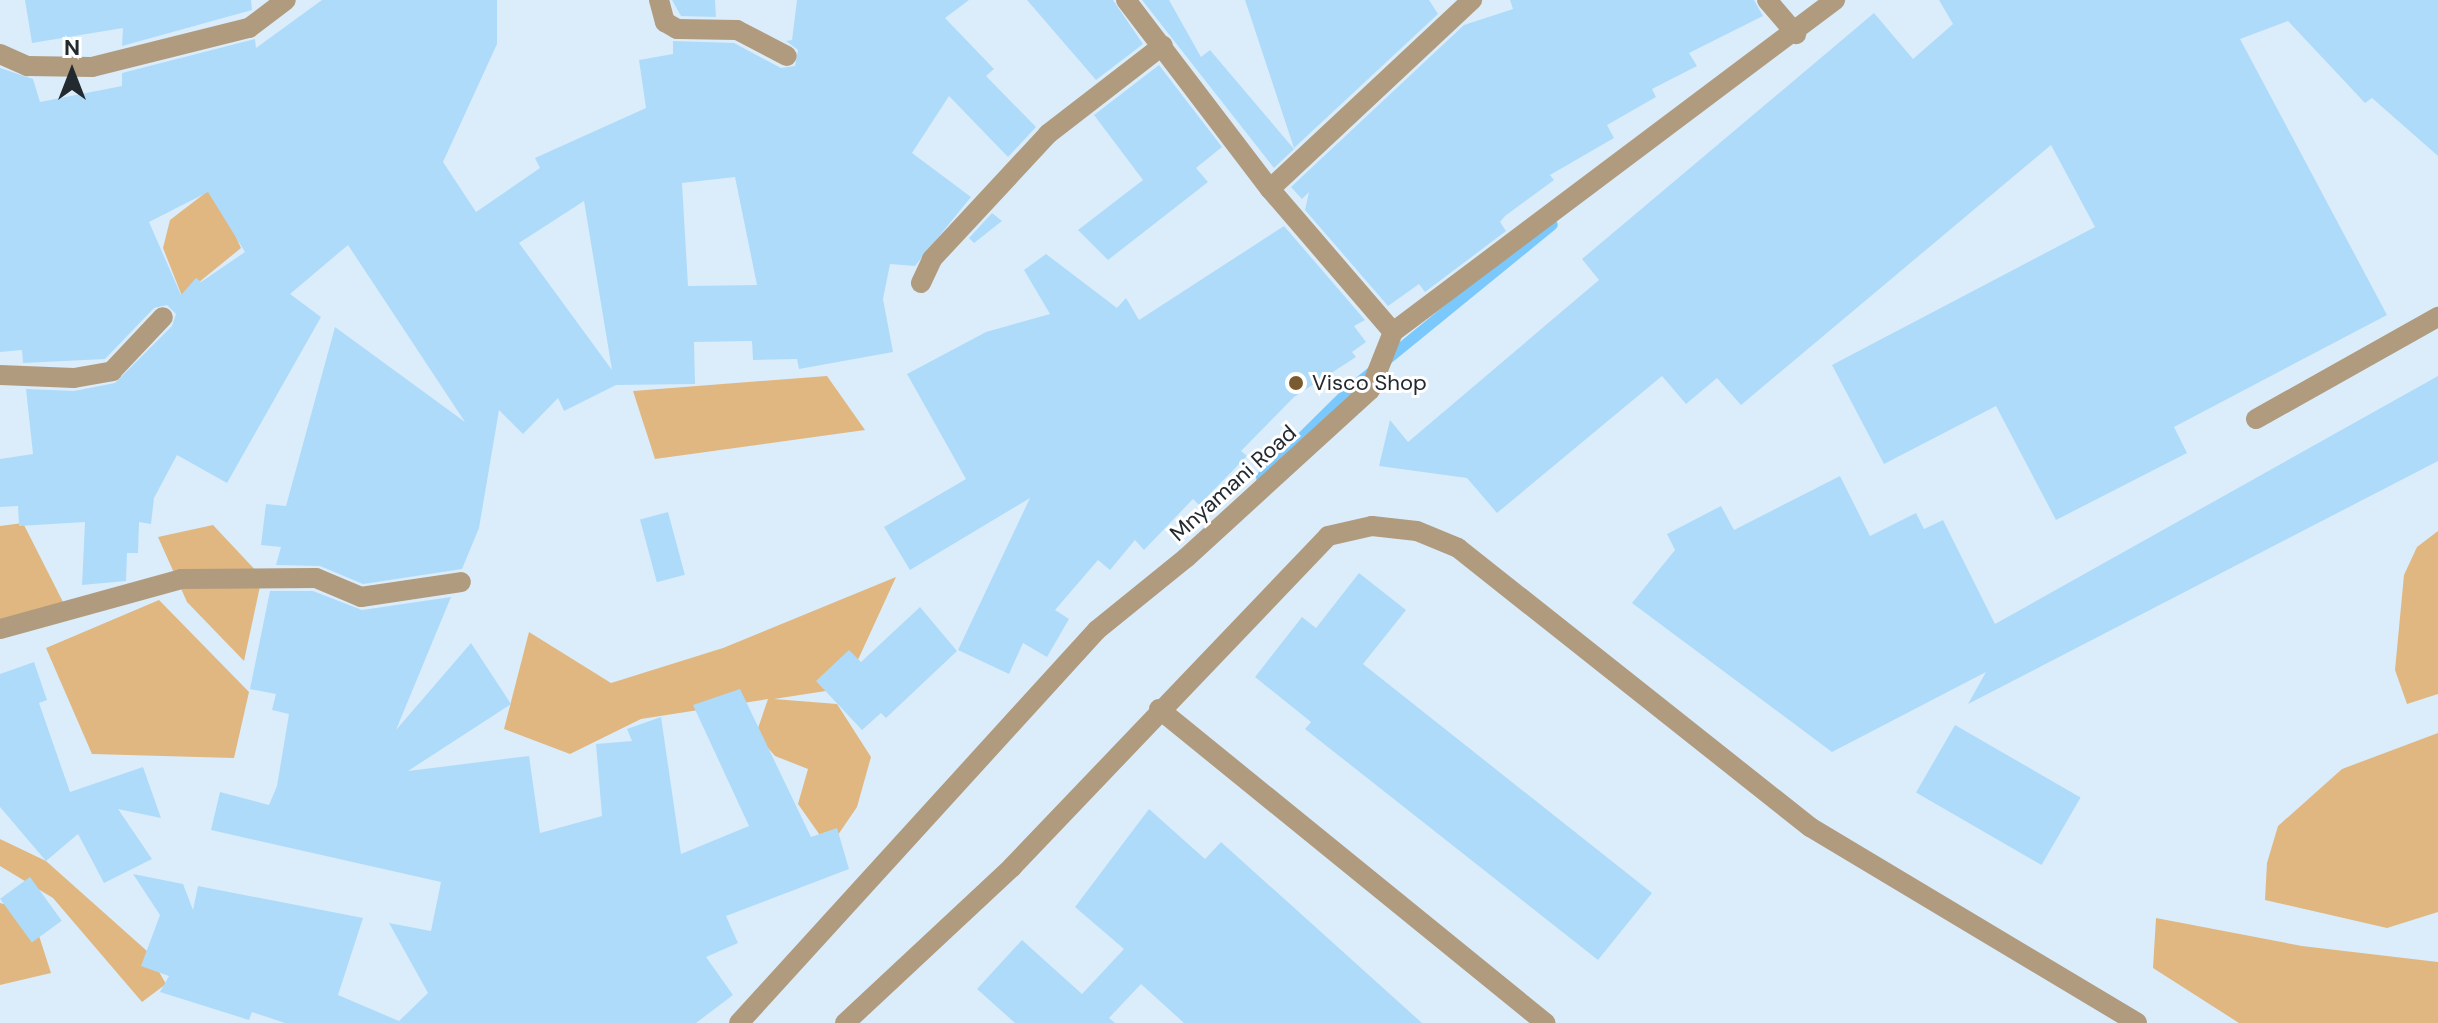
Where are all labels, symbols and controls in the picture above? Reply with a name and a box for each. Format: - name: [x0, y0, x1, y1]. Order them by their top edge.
- north arrow: [32, 32, 112, 112]
- text: N: [64, 33, 80, 62]
- place label: Visco Shop: [1312, 370, 1427, 396]
- marker: Visco Shop: [1287, 374, 1305, 392]
- street label: Mnyamani Road: [1164, 419, 1302, 547]

